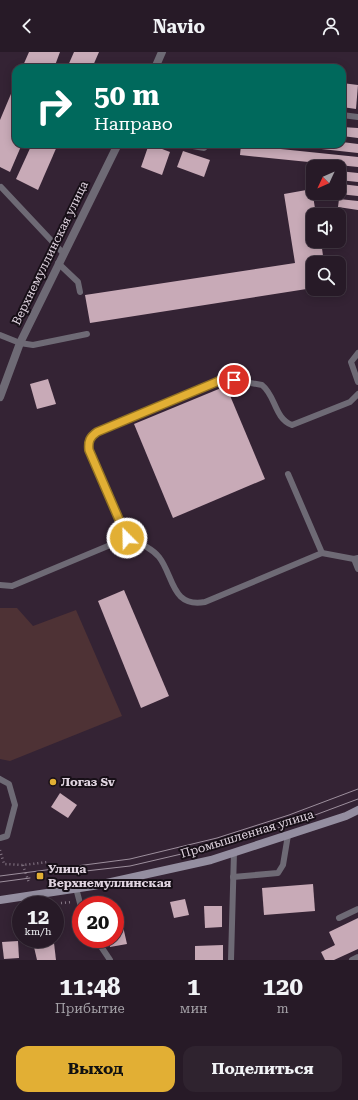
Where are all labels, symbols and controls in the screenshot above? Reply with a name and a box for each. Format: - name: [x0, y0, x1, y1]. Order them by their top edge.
- icon: back: [16, 15, 38, 37]
- icon: person: [320, 15, 342, 37]
- text: Navio: [153, 16, 205, 37]
- text: 50 m: [94, 79, 159, 112]
- icon: right: [28, 80, 80, 132]
- text: Направо: [94, 113, 173, 134]
- north arrow: [306, 160, 346, 200]
- map controls: [306, 160, 346, 296]
- street label: Верхнемуллинская улица: [9, 178, 91, 327]
- button: sound: [306, 208, 346, 248]
- button: search: [306, 256, 346, 296]
- pin: [217, 363, 251, 397]
- icon: arrive: [223, 369, 245, 391]
- position arrow: [106, 517, 148, 559]
- place label: Логаз Sv: [61, 775, 116, 789]
- marker: Логаз Sv: [48, 777, 58, 787]
- street label: Промышленная улица: [179, 807, 316, 861]
- place label: Улица Верхнемуллинская: [48, 862, 172, 890]
- marker: Улица Верхнемуллинская: [35, 871, 45, 881]
- speed limit sign: 20: [72, 896, 124, 948]
- text: 12: [27, 905, 49, 929]
- text: km/h: [25, 926, 51, 937]
- text: 11:48: [59, 973, 121, 1001]
- text: 1: [187, 973, 200, 1001]
- text: 120: [263, 973, 303, 1001]
- text: Прибытие: [55, 1001, 125, 1016]
- text: мин: [180, 1001, 208, 1016]
- text: m: [277, 1001, 289, 1016]
- button: Выход: [16, 1046, 175, 1092]
- button: Поделиться: [183, 1046, 342, 1092]

